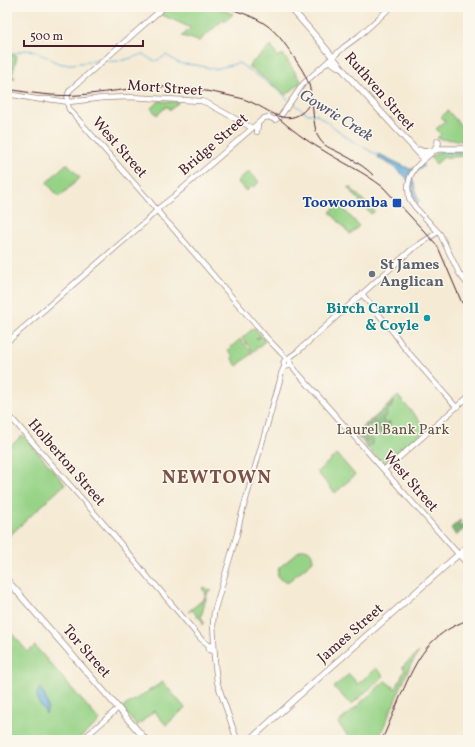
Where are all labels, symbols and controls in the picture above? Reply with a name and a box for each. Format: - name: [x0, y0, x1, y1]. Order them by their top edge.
- scale bar: [24, 22, 143, 48]
- text: 500 m: [30, 29, 64, 45]
- street label: Ruthven Street: [339, 48, 419, 136]
- street label: Mort Street: [127, 76, 203, 102]
- water label: Gowrie Creek: [295, 85, 378, 148]
- street label: Bridge Street: [175, 109, 253, 181]
- street label: West Street: [86, 113, 152, 183]
- place label: Toowoomba: [302, 193, 388, 214]
- marker: Toowoomba: [391, 197, 403, 209]
- place label: St James Anglican: [380, 255, 444, 293]
- marker: St James Anglican: [367, 269, 377, 279]
- place label: Birch Carroll & Coyle: [326, 299, 419, 337]
- marker: Birch Carroll & Coyle: [422, 313, 432, 323]
- street label: Holberton Street: [22, 415, 110, 511]
- park label: Laurel Bank Park: [337, 420, 449, 441]
- street label: West Street: [377, 447, 443, 517]
- district label: NEWTOWN: [162, 465, 272, 491]
- street label: James Street: [313, 599, 389, 669]
- street label: Tor Street: [57, 621, 115, 683]

